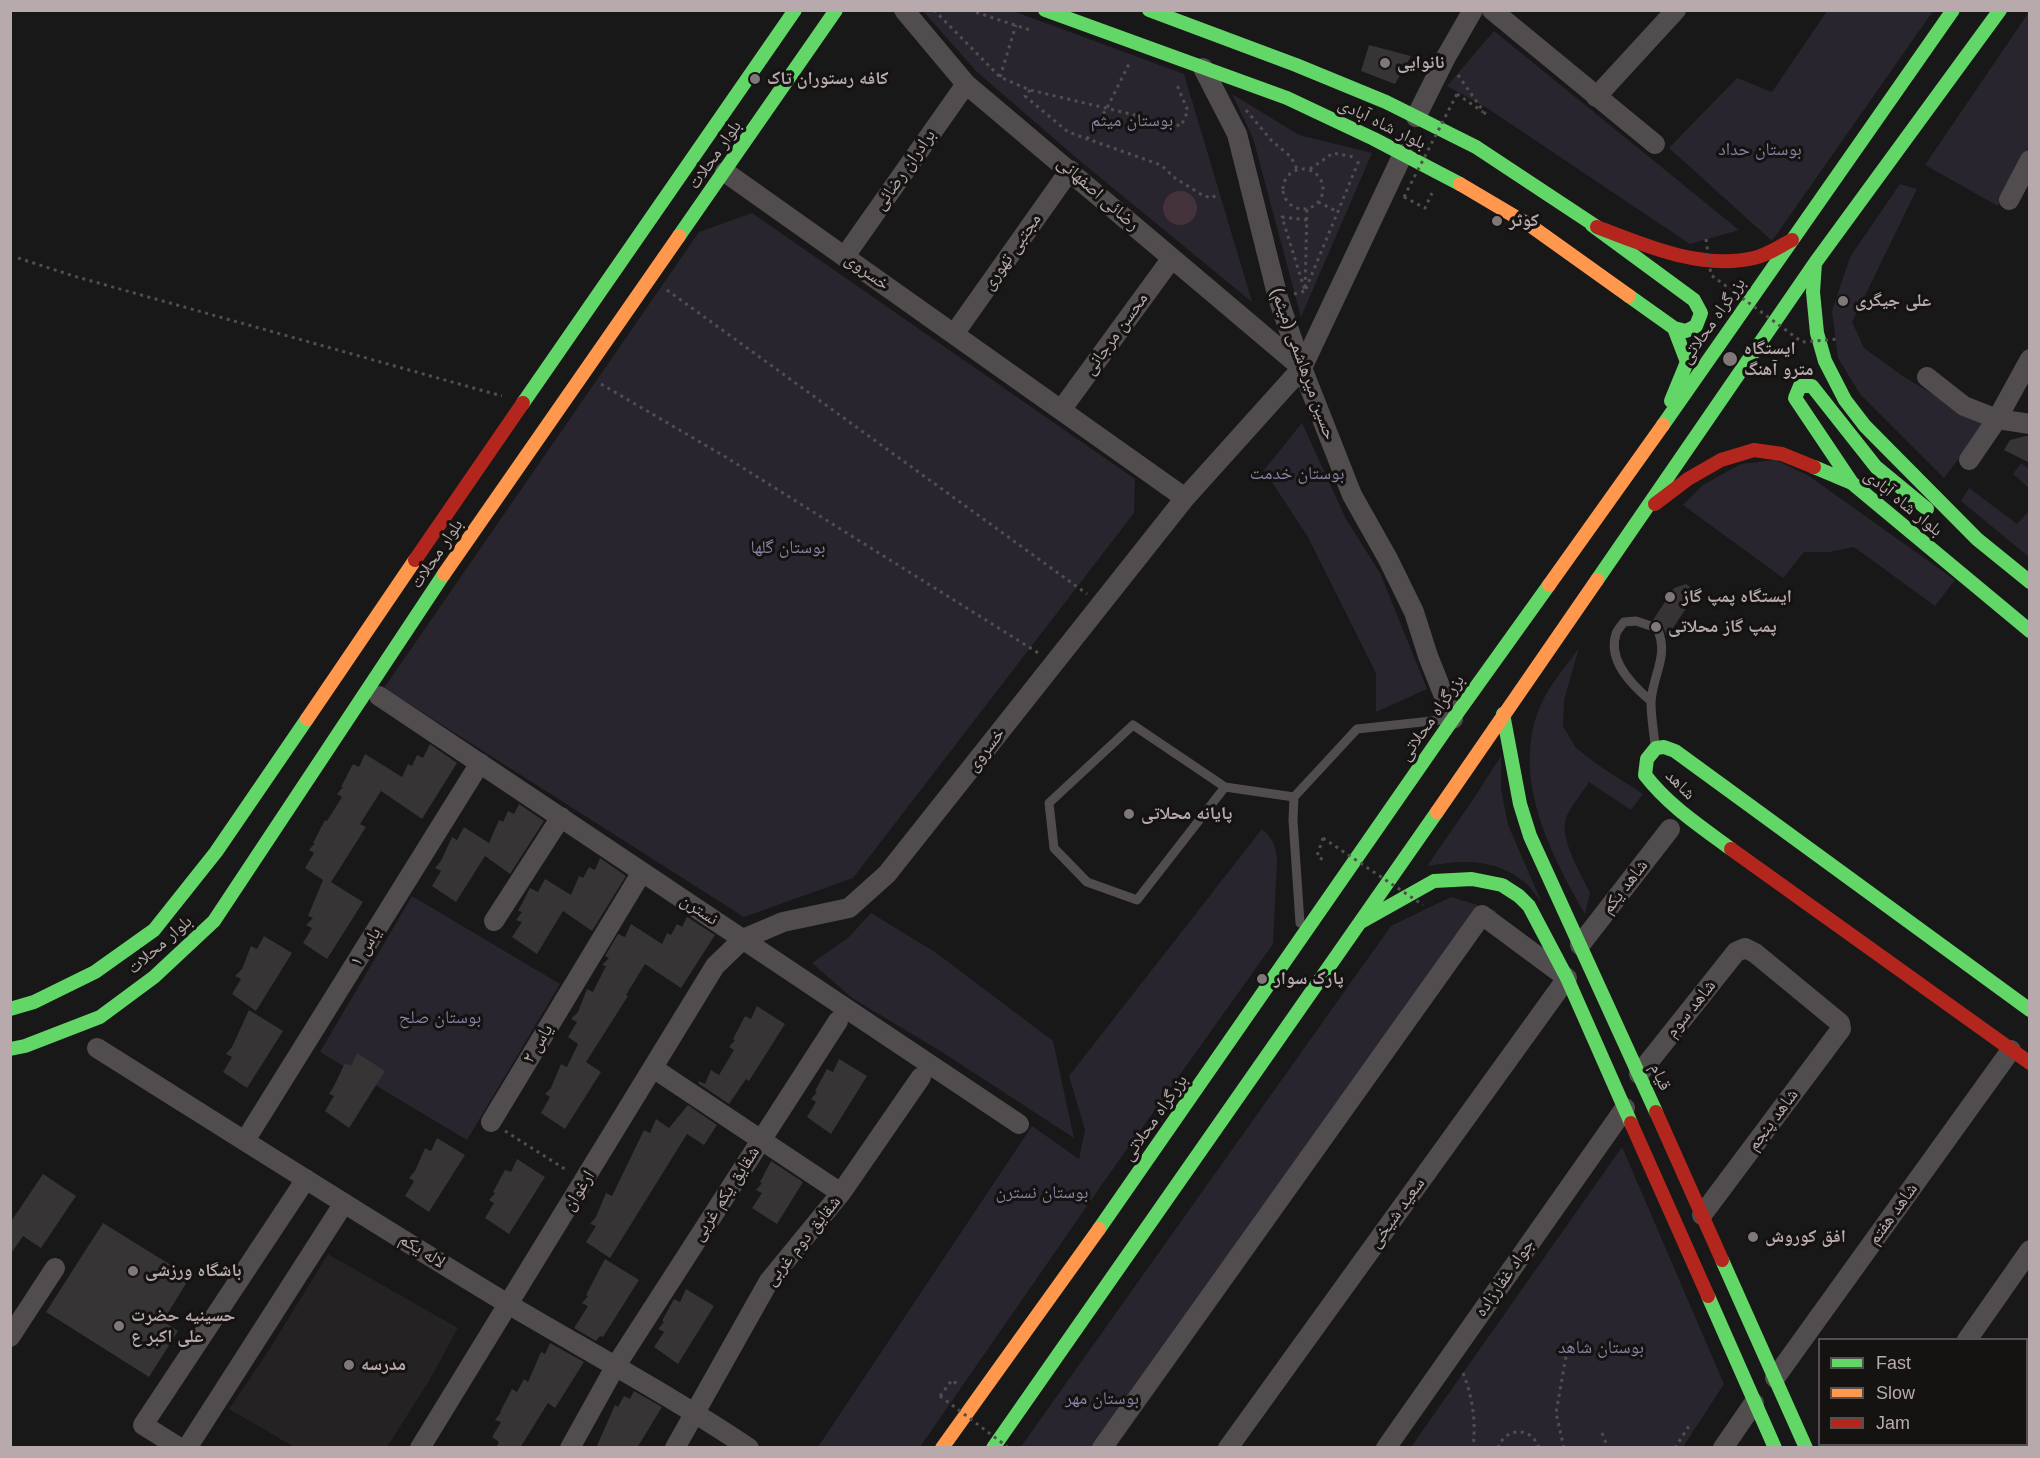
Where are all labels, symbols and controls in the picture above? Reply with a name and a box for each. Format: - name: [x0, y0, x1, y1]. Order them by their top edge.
- place label: نانوایی: [1397, 52, 1445, 74]
- marker: نانوایی: [1378, 56, 1392, 70]
- place label: کافه رستوران تاک: [767, 68, 888, 90]
- marker: کافه رستوران تاک: [748, 72, 762, 86]
- street label: بلوار شاه آبادی: [1335, 93, 1429, 155]
- park label: بوستان میثم: [1091, 110, 1173, 132]
- street label: بلوار محلات: [683, 116, 747, 194]
- street label: برادران رضائی: [869, 125, 941, 215]
- park label: بوستان حداد: [1718, 139, 1802, 161]
- street label: رضائی اصفهانی: [1052, 152, 1144, 236]
- street label: مجتبی تهوری: [978, 209, 1046, 295]
- place label: کوثر: [1509, 210, 1539, 232]
- marker: کوثر: [1490, 214, 1504, 228]
- street label: خسروی: [840, 249, 894, 295]
- street label: بزرگراه محلاتی: [1675, 274, 1751, 368]
- street label: حسین میرهاشمی (میثم): [1265, 285, 1341, 443]
- street label: محسن مرجانی: [1079, 289, 1153, 379]
- place label: علی جیگری: [1855, 290, 1931, 312]
- marker: علی جیگری: [1836, 294, 1850, 308]
- place label: ایستگاه مترو آهنگ: [1744, 338, 1814, 380]
- marker: ایستگاه مترو آهنگ: [1721, 350, 1739, 368]
- park label: بوستان خدمت: [1250, 463, 1344, 485]
- street label: بلوار شاه آبادی: [1859, 465, 1947, 541]
- street label: بلوار محلات: [406, 515, 468, 593]
- park label: بوستان گلها: [750, 537, 826, 559]
- place label: ایستگاه پمپ گاز: [1682, 586, 1792, 608]
- marker: ایستگاه پمپ گاز: [1663, 590, 1677, 604]
- place label: پمپ گاز محلاتی: [1668, 616, 1777, 638]
- marker: پمپ گاز محلاتی: [1649, 620, 1663, 634]
- street label: بزرگراه محلاتی: [1394, 671, 1470, 765]
- street label: خسروی: [962, 724, 1010, 776]
- street label: شاهد: [1660, 765, 1700, 805]
- place label: پایانه محلاتی: [1141, 803, 1232, 825]
- marker: پایانه محلاتی: [1122, 807, 1136, 821]
- street label: شاهد یکم: [1597, 856, 1653, 918]
- street label: نسترن: [676, 890, 722, 930]
- street label: بلوار محلات: [123, 911, 197, 979]
- street label: یاس ۱: [346, 923, 386, 971]
- place label: پارک سوار: [1274, 968, 1344, 990]
- marker: پارک سوار: [1255, 972, 1269, 986]
- street label: شاهد سوم: [1661, 976, 1721, 1042]
- park label: بوستان صلح: [399, 1007, 481, 1029]
- street label: یاس ۲: [518, 1020, 558, 1068]
- street label: قیام: [1645, 1060, 1675, 1094]
- street label: بزرگراه محلاتی: [1117, 1071, 1193, 1165]
- street label: شاهد پنجم: [1743, 1085, 1803, 1155]
- street label: شقایق یکم غربی: [687, 1143, 765, 1245]
- street label: ارغوان: [558, 1167, 600, 1215]
- street label: سعید شیخی: [1364, 1173, 1430, 1253]
- street label: شاهد هفتم: [1863, 1179, 1923, 1249]
- park label: بوستان نسترن: [996, 1182, 1088, 1204]
- street label: شقایق دوم غربی: [760, 1192, 846, 1290]
- place label: افق کوروش: [1765, 1226, 1846, 1248]
- street label: لاله یکم: [395, 1229, 449, 1273]
- marker: افق کوروش: [1746, 1230, 1760, 1244]
- street label: جواد غفارزاده: [1470, 1235, 1540, 1321]
- place label: باشگاه ورزشی: [145, 1260, 242, 1282]
- marker: باشگاه ورزشی: [126, 1264, 140, 1278]
- place label: حسینیه حضرت علی اکبر ع: [131, 1305, 235, 1348]
- marker: حسینیه حضرت علی اکبر ع: [112, 1319, 126, 1333]
- park label: بوستان شاهد: [1558, 1337, 1644, 1359]
- legend: [1818, 1338, 2028, 1446]
- text: Fast: [1876, 1353, 1911, 1373]
- place label: مدرسه: [361, 1354, 406, 1376]
- marker: مدرسه: [342, 1358, 356, 1372]
- text: Slow: [1876, 1383, 1915, 1403]
- park label: بوستان مهر: [1065, 1388, 1139, 1410]
- text: Jam: [1876, 1413, 1910, 1433]

